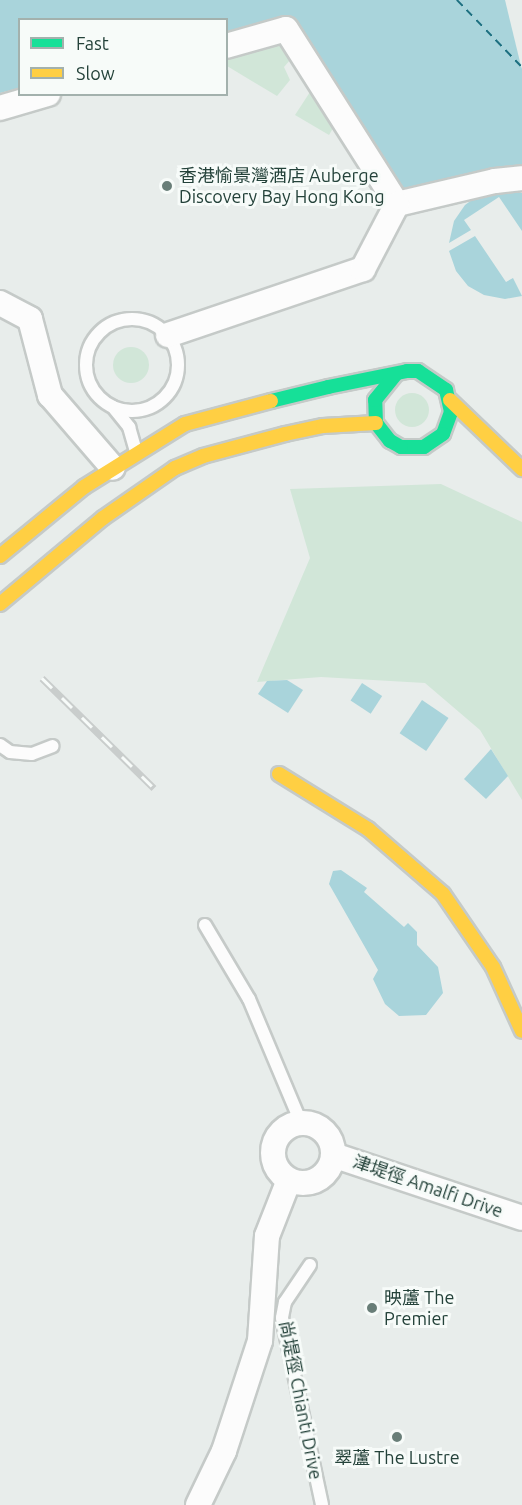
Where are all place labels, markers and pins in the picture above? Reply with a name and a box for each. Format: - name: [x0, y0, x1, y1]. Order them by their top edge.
- place label: 香港愉景灣酒店 Auberge Discovery Bay Hong Kong: [179, 165, 385, 207]
- marker: 香港愉景灣酒店 Auberge Discovery Bay Hong Kong: [160, 179, 174, 193]
- place label: 映蘆 The Premier: [384, 1287, 454, 1330]
- marker: 映蘆 The Premier: [365, 1301, 379, 1315]
- marker: 翠蘆 The Lustre: [390, 1430, 404, 1444]
- place label: 翠蘆 The Lustre: [334, 1446, 460, 1468]

